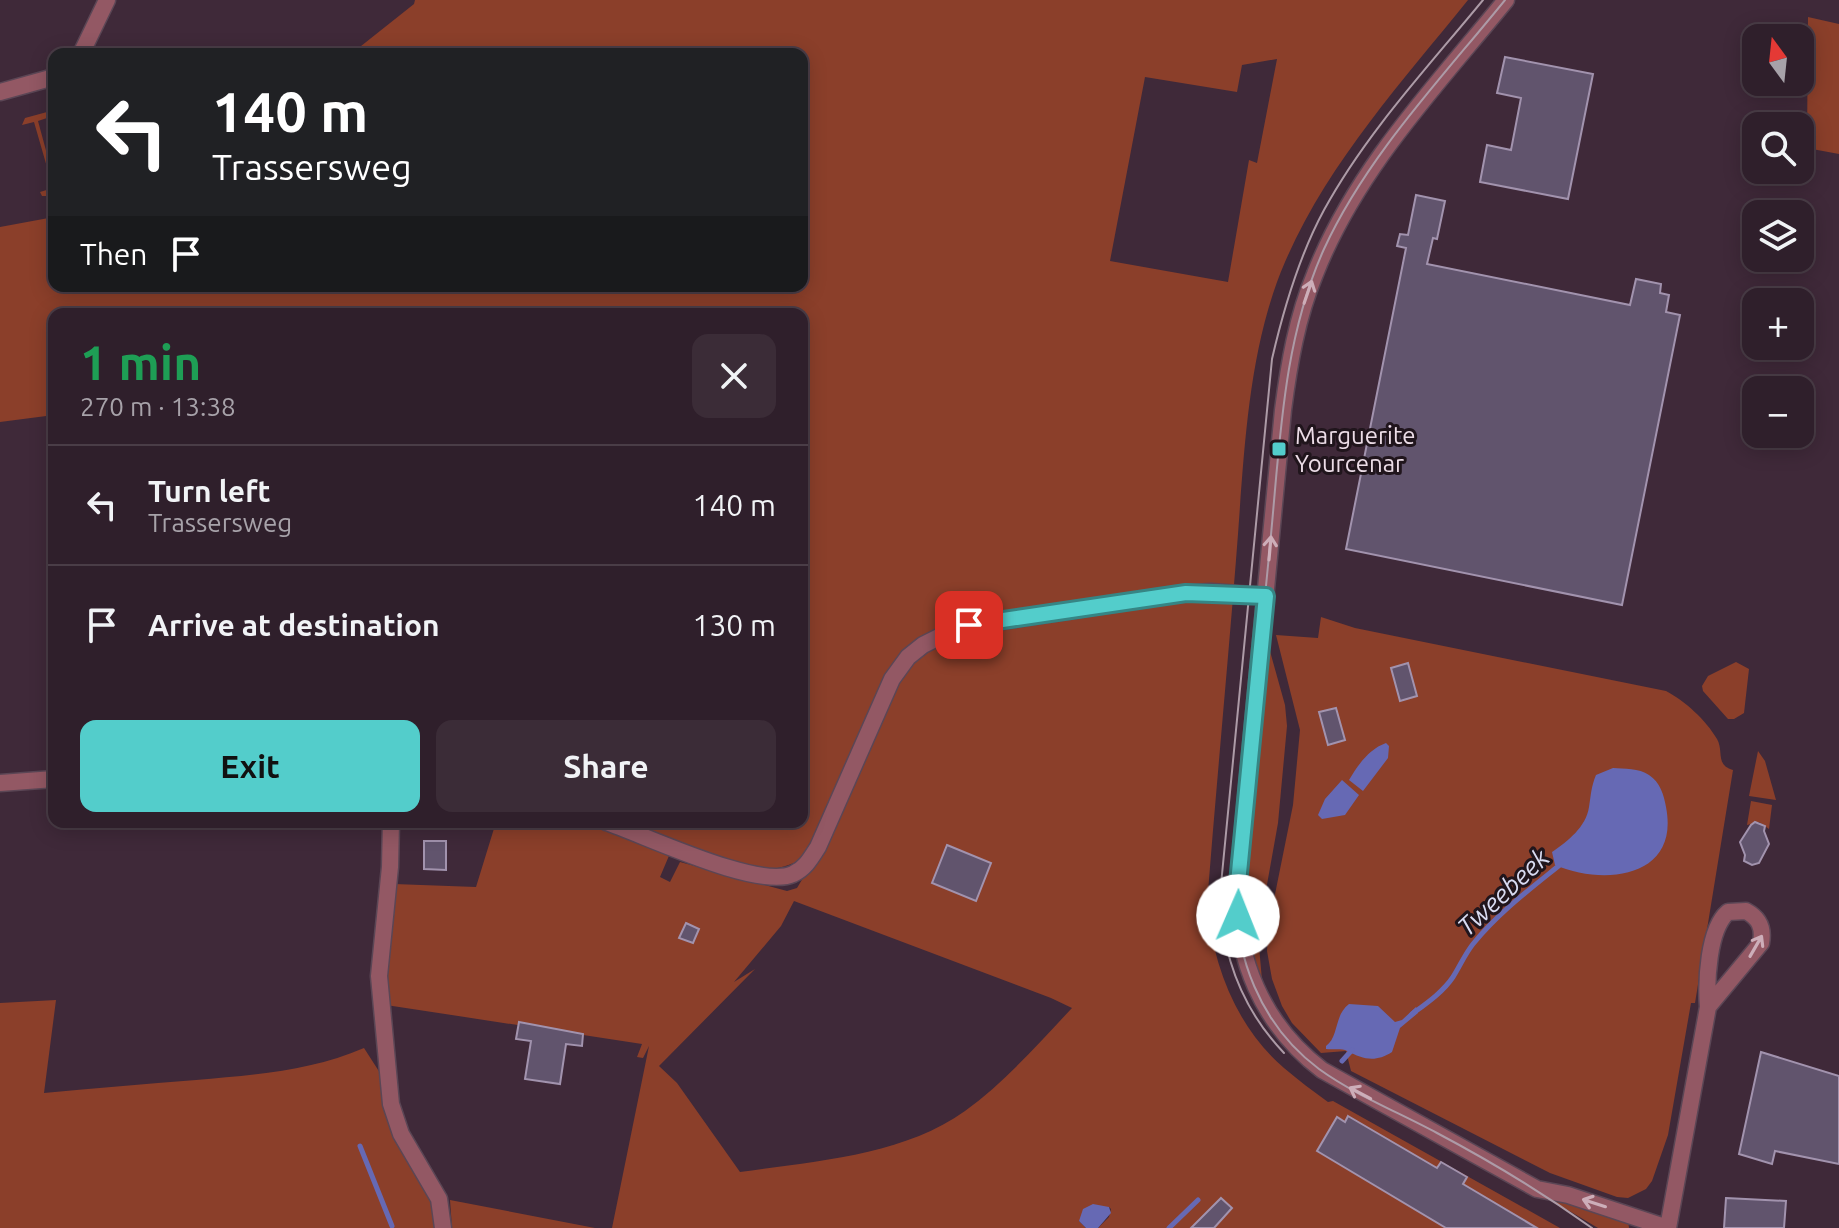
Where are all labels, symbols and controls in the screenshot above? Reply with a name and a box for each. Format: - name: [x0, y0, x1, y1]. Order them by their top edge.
- north arrow: [1742, 24, 1814, 96]
- map controls: [1742, 24, 1814, 448]
- icon: left: [80, 80, 184, 184]
- text: 140 m: [212, 80, 368, 143]
- button: search: [1742, 112, 1814, 184]
- text: Trassersweg: [212, 146, 412, 187]
- button: layers: [1742, 200, 1814, 272]
- icon: arrive: [164, 232, 208, 276]
- text: Then: [80, 237, 148, 271]
- one-way arrow: [1302, 279, 1317, 304]
- button: +: [1742, 288, 1814, 360]
- button: close: [692, 334, 776, 418]
- text: 1 min: [80, 335, 201, 389]
- button: −: [1742, 376, 1814, 448]
- text: 270 m · 13:38: [80, 392, 236, 421]
- place label: Marguerite Yourcenar: [1295, 422, 1416, 477]
- marker: Marguerite Yourcenar: [1270, 440, 1288, 458]
- text: Turn left: [148, 474, 270, 508]
- icon: left: [80, 483, 124, 527]
- text: 140 m: [692, 488, 776, 522]
- text: Trassersweg: [148, 508, 292, 537]
- one-way arrow: [1263, 535, 1278, 562]
- pin: [935, 591, 1003, 659]
- icon: arrive: [80, 603, 124, 647]
- icon: arrive: [947, 603, 991, 647]
- text: Arrive at destination: [148, 608, 440, 642]
- text: 130 m: [692, 608, 776, 642]
- button: Exit: [80, 720, 420, 812]
- button: Share: [436, 720, 776, 812]
- water label: Tweebeek: [1451, 842, 1555, 941]
- position arrow: [1196, 874, 1280, 958]
- one-way arrow: [1748, 935, 1764, 958]
- one-way arrow: [1349, 1085, 1373, 1100]
- one-way arrow: [1582, 1195, 1607, 1210]

